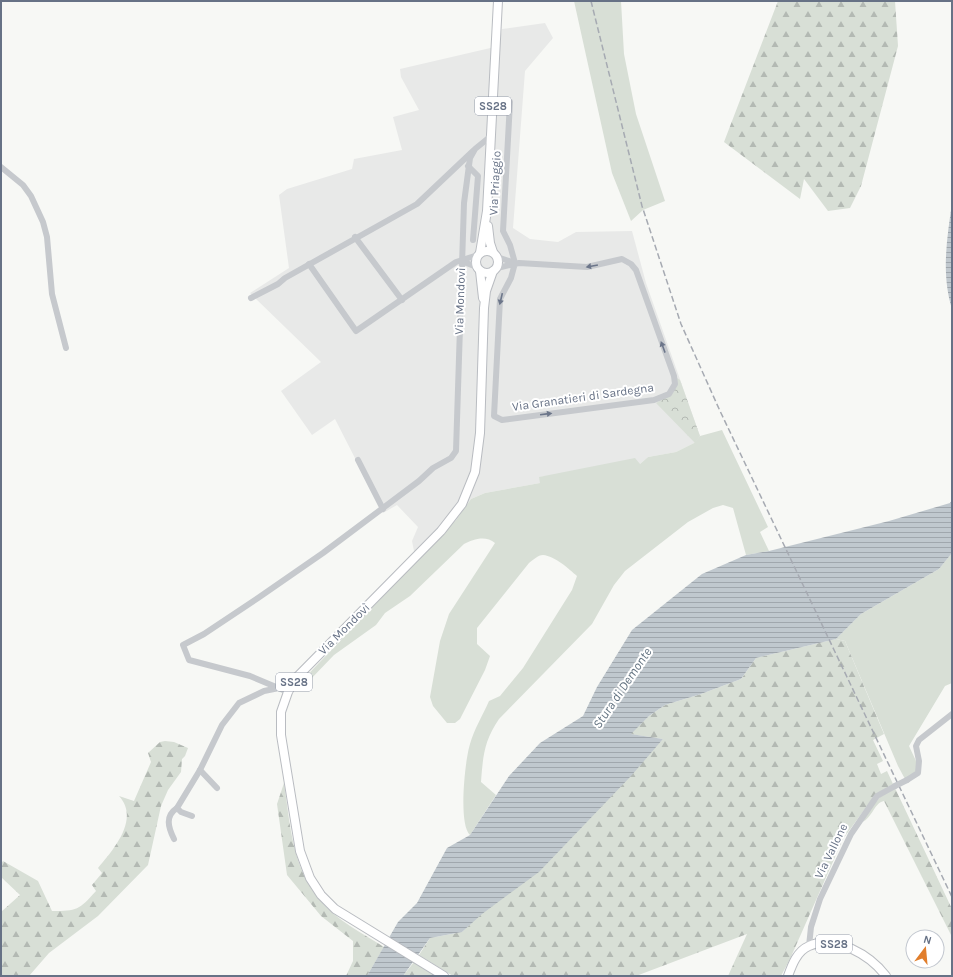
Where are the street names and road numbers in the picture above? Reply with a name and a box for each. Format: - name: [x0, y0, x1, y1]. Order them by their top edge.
- road number: SS28: [475, 97, 511, 115]
- street label: Via Priaggio: [486, 150, 504, 216]
- street label: Via Mondovì: [452, 267, 468, 335]
- street label: Via Granatieri di Sardegna: [511, 380, 655, 414]
- street label: Via Mondovì: [315, 600, 373, 658]
- road number: SS28: [276, 673, 312, 691]
- street label: Via Vallone: [812, 821, 850, 881]
- road number: SS28: [816, 935, 852, 953]

